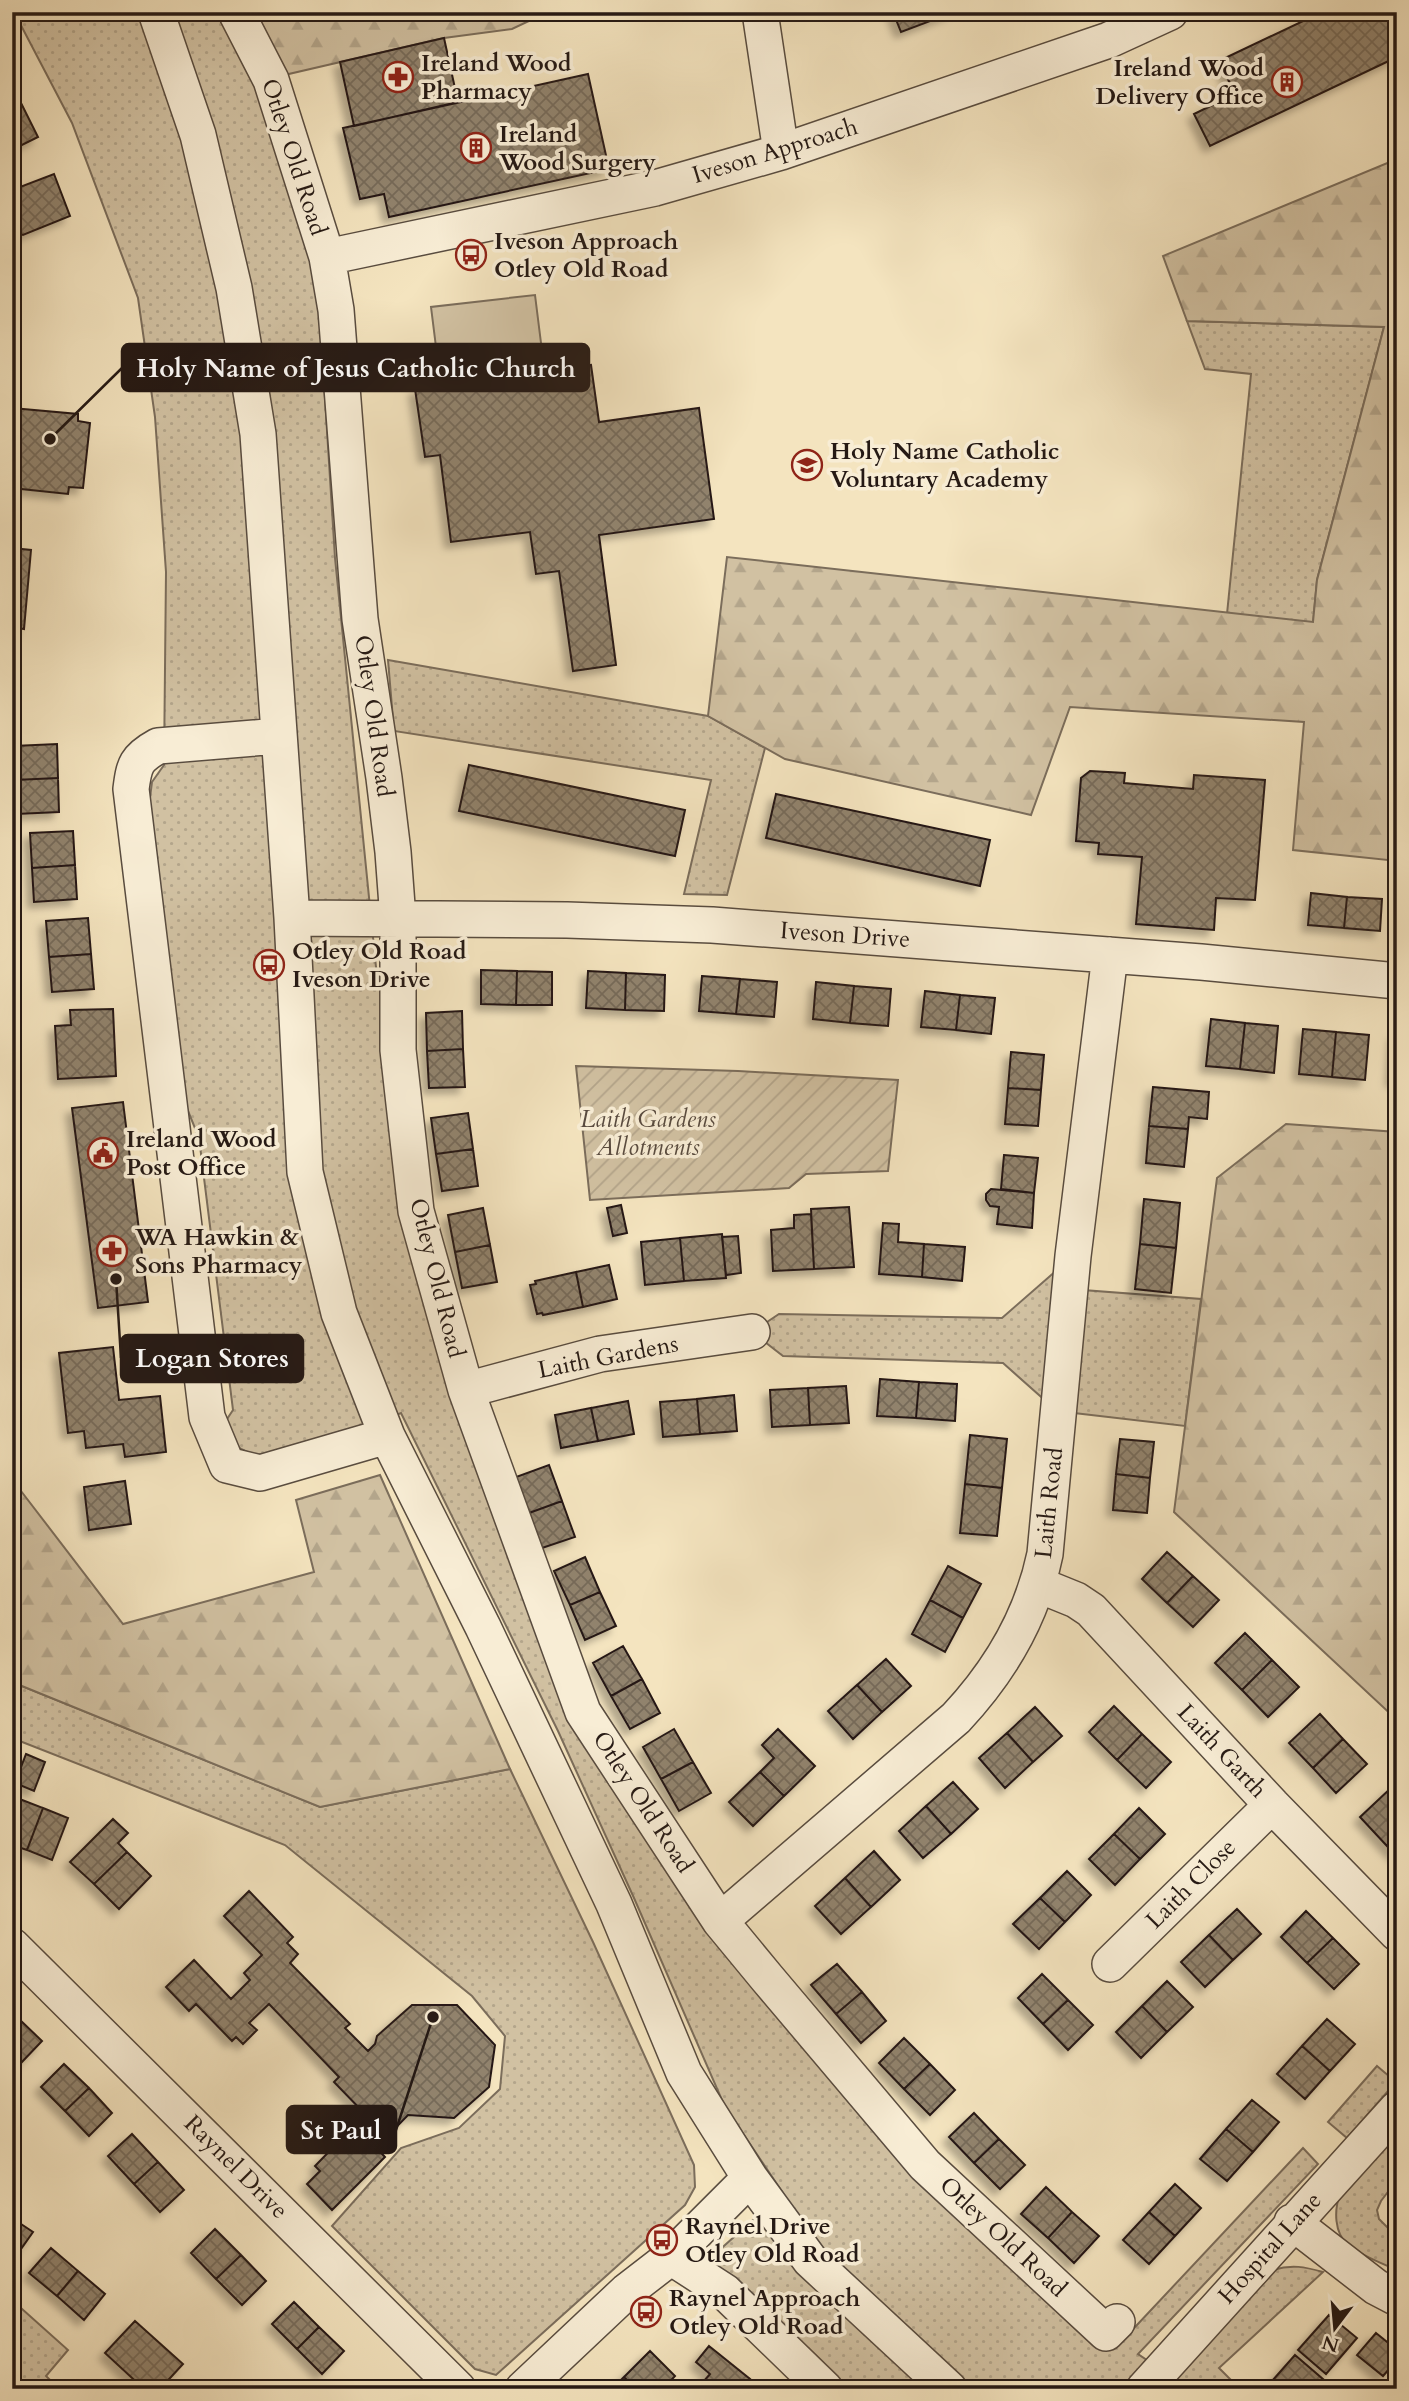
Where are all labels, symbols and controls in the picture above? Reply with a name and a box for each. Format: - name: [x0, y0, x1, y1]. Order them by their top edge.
- place label: Ireland Wood Pharmacy: [421, 47, 572, 108]
- place label: Ireland Wood Delivery Office: [1096, 52, 1264, 113]
- pharmacy icon: Ireland Wood Pharmacy: [381, 60, 415, 94]
- building icon: Ireland Wood Delivery Office: [1270, 65, 1304, 99]
- street label: Otley Old Road: [253, 74, 335, 240]
- street label: Iveson Approach: [688, 110, 862, 192]
- place label: Ireland Wood Surgery: [498, 118, 656, 179]
- building icon: Ireland Wood Surgery: [459, 131, 493, 165]
- place label: Iveson Approach Otley Old Road: [494, 225, 678, 286]
- bus stop icon: Iveson Approach Otley Old Road: [454, 238, 488, 272]
- callout: Holy Name of Jesus Catholic Church: [122, 344, 589, 391]
- text: Holy Name of Jesus Catholic Church: [136, 351, 576, 386]
- place label: Holy Name Catholic Voluntary Academy: [830, 435, 1059, 496]
- school or university icon: Holy Name Catholic Voluntary Academy: [790, 448, 824, 482]
- street label: Otley Old Road: [346, 633, 402, 799]
- street label: Iveson Drive: [779, 914, 911, 956]
- place label: Otley Old Road Iveson Drive: [292, 935, 467, 996]
- bus stop icon: Otley Old Road Iveson Drive: [252, 948, 286, 982]
- park label: Laith Gardens Allotments: [580, 1103, 716, 1164]
- place label: Ireland Wood Post Office: [126, 1123, 277, 1184]
- public building icon: Ireland Wood Post Office: [86, 1136, 120, 1170]
- street label: Otley Old Road: [401, 1195, 473, 1361]
- place label: WA Hawkin & Sons Pharmacy: [134, 1221, 303, 1282]
- pharmacy icon: WA Hawkin & Sons Pharmacy: [95, 1234, 129, 1268]
- street label: Laith Gardens: [535, 1327, 681, 1387]
- callout: Logan Stores: [121, 1335, 303, 1382]
- text: Logan Stores: [135, 1341, 289, 1376]
- street label: Laith Road: [1027, 1446, 1071, 1560]
- street label: Laith Garth: [1170, 1697, 1274, 1805]
- street label: Otley Old Road: [585, 1725, 701, 1880]
- street label: Laith Close: [1139, 1832, 1243, 1936]
- callout: St Paul: [287, 2106, 396, 2153]
- street label: Raynel Drive: [177, 2108, 295, 2226]
- text: St Paul: [301, 2113, 382, 2148]
- street label: Otley Old Road: [932, 2169, 1074, 2305]
- street label: Hospital Lane: [1211, 2185, 1329, 2311]
- place label: Raynel Drive Otley Old Road: [685, 2210, 860, 2271]
- bus stop icon: Raynel Drive Otley Old Road: [645, 2223, 679, 2257]
- place label: Raynel Approach Otley Old Road: [669, 2282, 860, 2343]
- north arrow: [1300, 2292, 1370, 2362]
- bus stop icon: Raynel Approach Otley Old Road: [629, 2295, 663, 2329]
- text: N: [1319, 2328, 1342, 2358]

